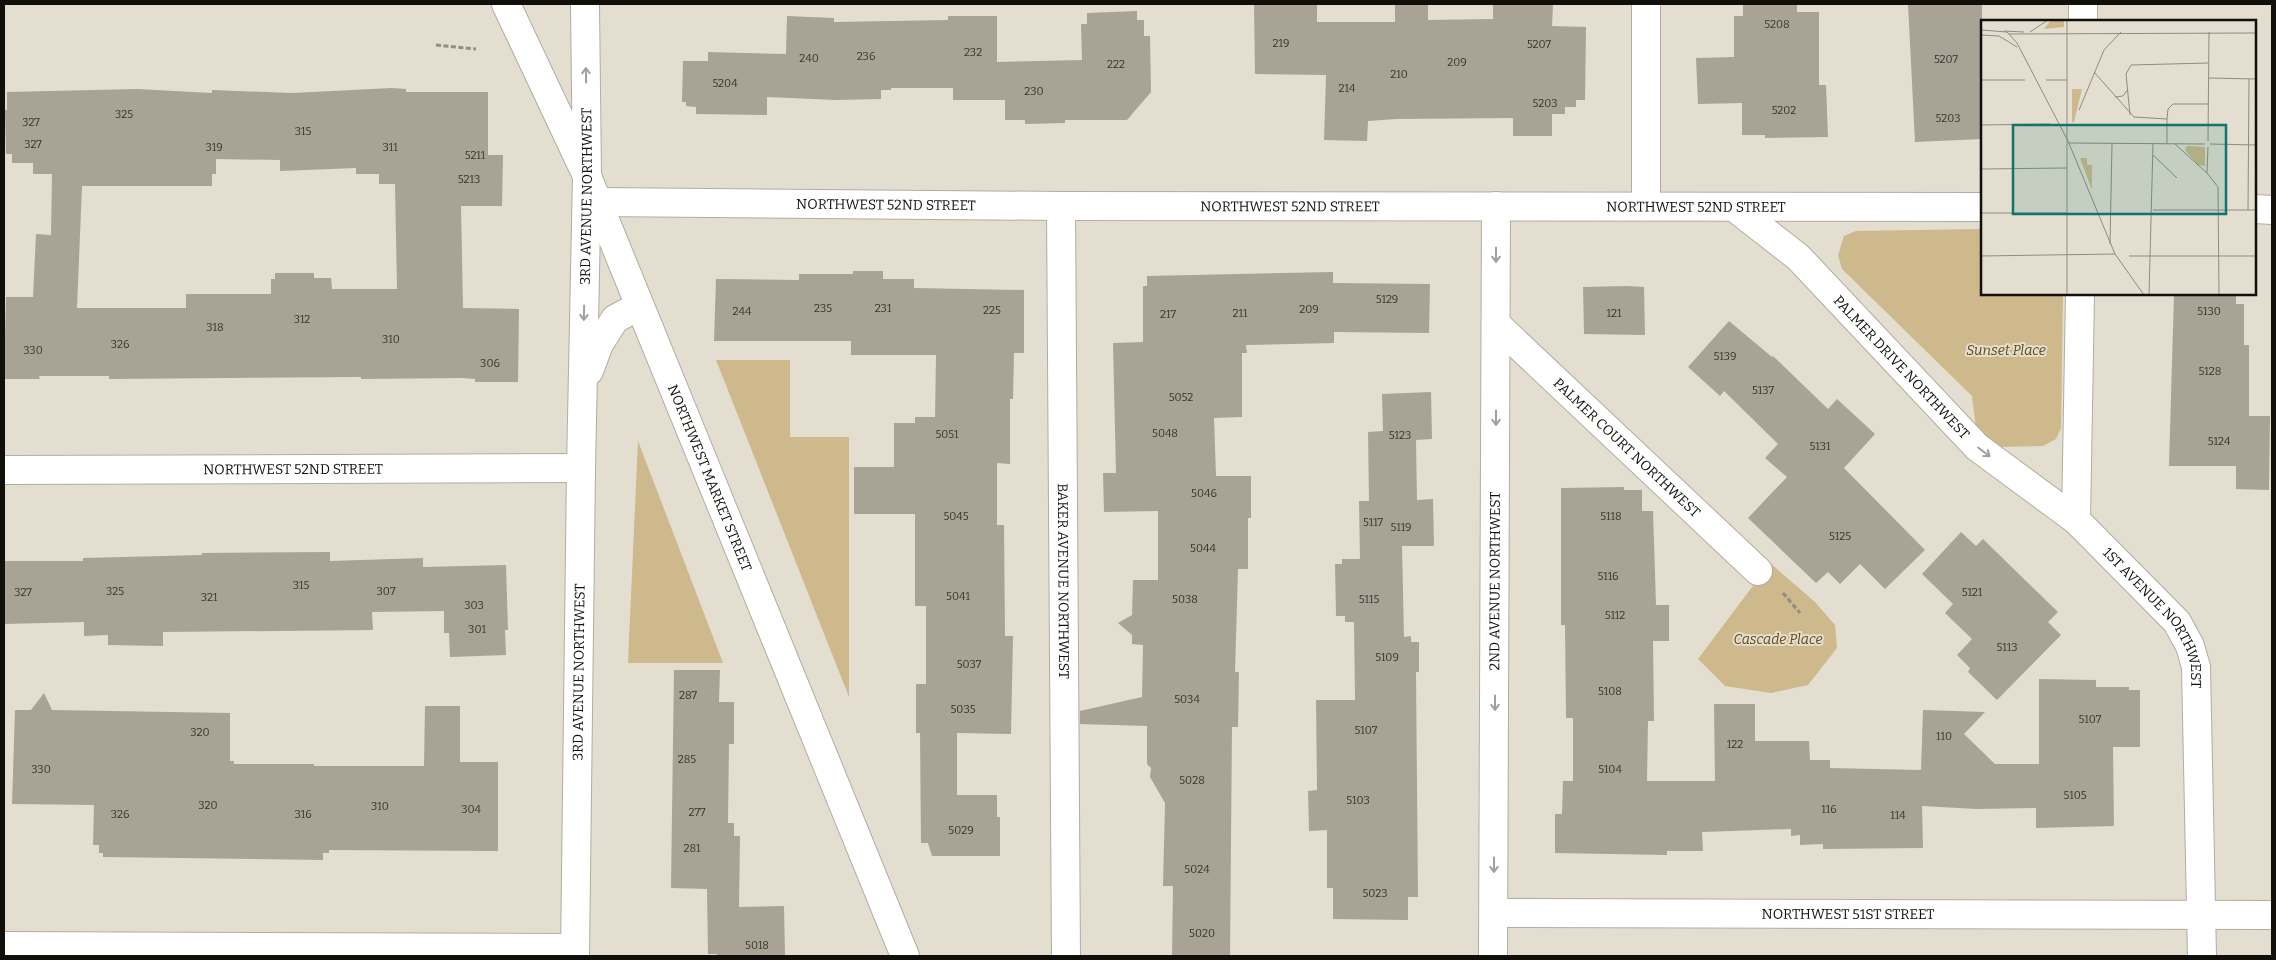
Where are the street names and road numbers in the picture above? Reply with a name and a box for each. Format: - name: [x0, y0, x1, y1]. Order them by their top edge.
- street label: 3RD AVENUE NORTHWEST: [577, 107, 596, 285]
- street label: NORTHWEST 52ND STREET: [796, 196, 976, 214]
- street label: NORTHWEST 52ND STREET: [1200, 198, 1380, 215]
- street label: NORTHWEST 52ND STREET: [1606, 199, 1786, 216]
- street label: PALMER DRIVE NORTHWEST: [1830, 292, 1973, 443]
- street label: PALMER COURT NORTHWEST: [1550, 375, 1704, 521]
- street label: NORTHWEST MARKET STREET: [664, 382, 755, 574]
- street label: NORTHWEST 52ND STREET: [203, 461, 383, 478]
- street label: BAKER AVENUE NORTHWEST: [1054, 483, 1072, 679]
- street label: 2ND AVENUE NORTHWEST: [1486, 491, 1504, 671]
- street label: 1ST AVENUE NORTHWEST: [2099, 544, 2204, 689]
- street label: 3RD AVENUE NORTHWEST: [569, 583, 589, 761]
- street label: NORTHWEST 51ST STREET: [1762, 906, 1934, 923]

